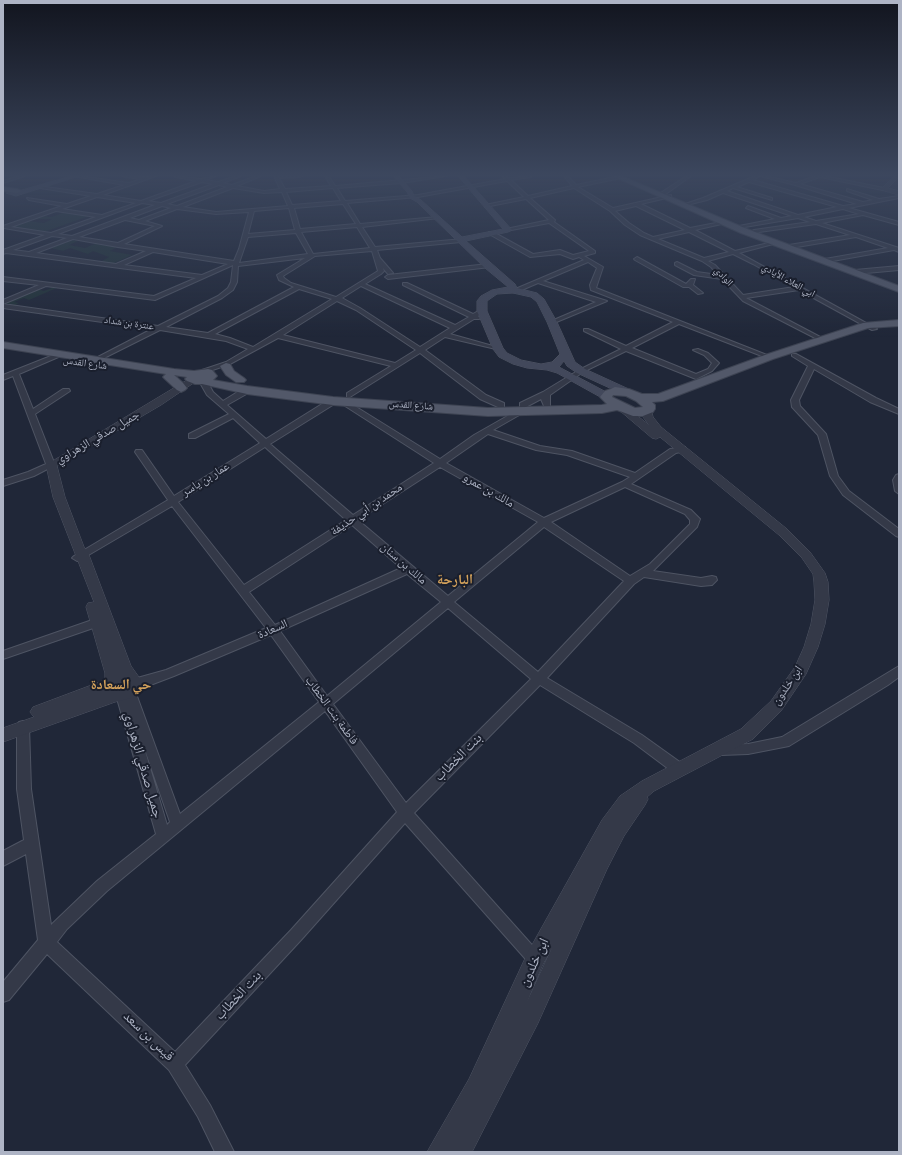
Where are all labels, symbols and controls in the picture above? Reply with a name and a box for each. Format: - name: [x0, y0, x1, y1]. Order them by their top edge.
- street label: ابي العلاء الأيادي: [759, 261, 817, 301]
- street label: الوادي: [711, 265, 735, 289]
- street label: عنترة بن شداد: [103, 315, 155, 333]
- street label: شارع القدس: [62, 355, 108, 373]
- street label: شارع القدس: [389, 398, 433, 414]
- street label: جميل صدقي الزهراوي: [54, 408, 142, 468]
- street label: عمار بن ياسر: [179, 460, 233, 500]
- street label: مالك بن عمرو: [460, 471, 516, 511]
- street label: محمد بن أبي حذيفة: [328, 481, 406, 539]
- street label: مالك بن سنان: [377, 540, 429, 588]
- district label: البارحة: [437, 573, 473, 589]
- street label: السعادة: [256, 617, 290, 643]
- street label: ابن خلدون: [770, 664, 806, 708]
- street label: فاطمة بنت الخطاب: [301, 674, 361, 748]
- district label: حي السعادة: [91, 678, 151, 694]
- street label: جميل صدقي الزهراوي: [119, 710, 165, 820]
- street label: بنت الخطاب: [432, 731, 486, 785]
- street label: ابن خلدون: [516, 936, 554, 990]
- street label: بنت الخطاب: [212, 968, 266, 1024]
- street label: قيس بن سعد: [119, 1009, 177, 1065]

